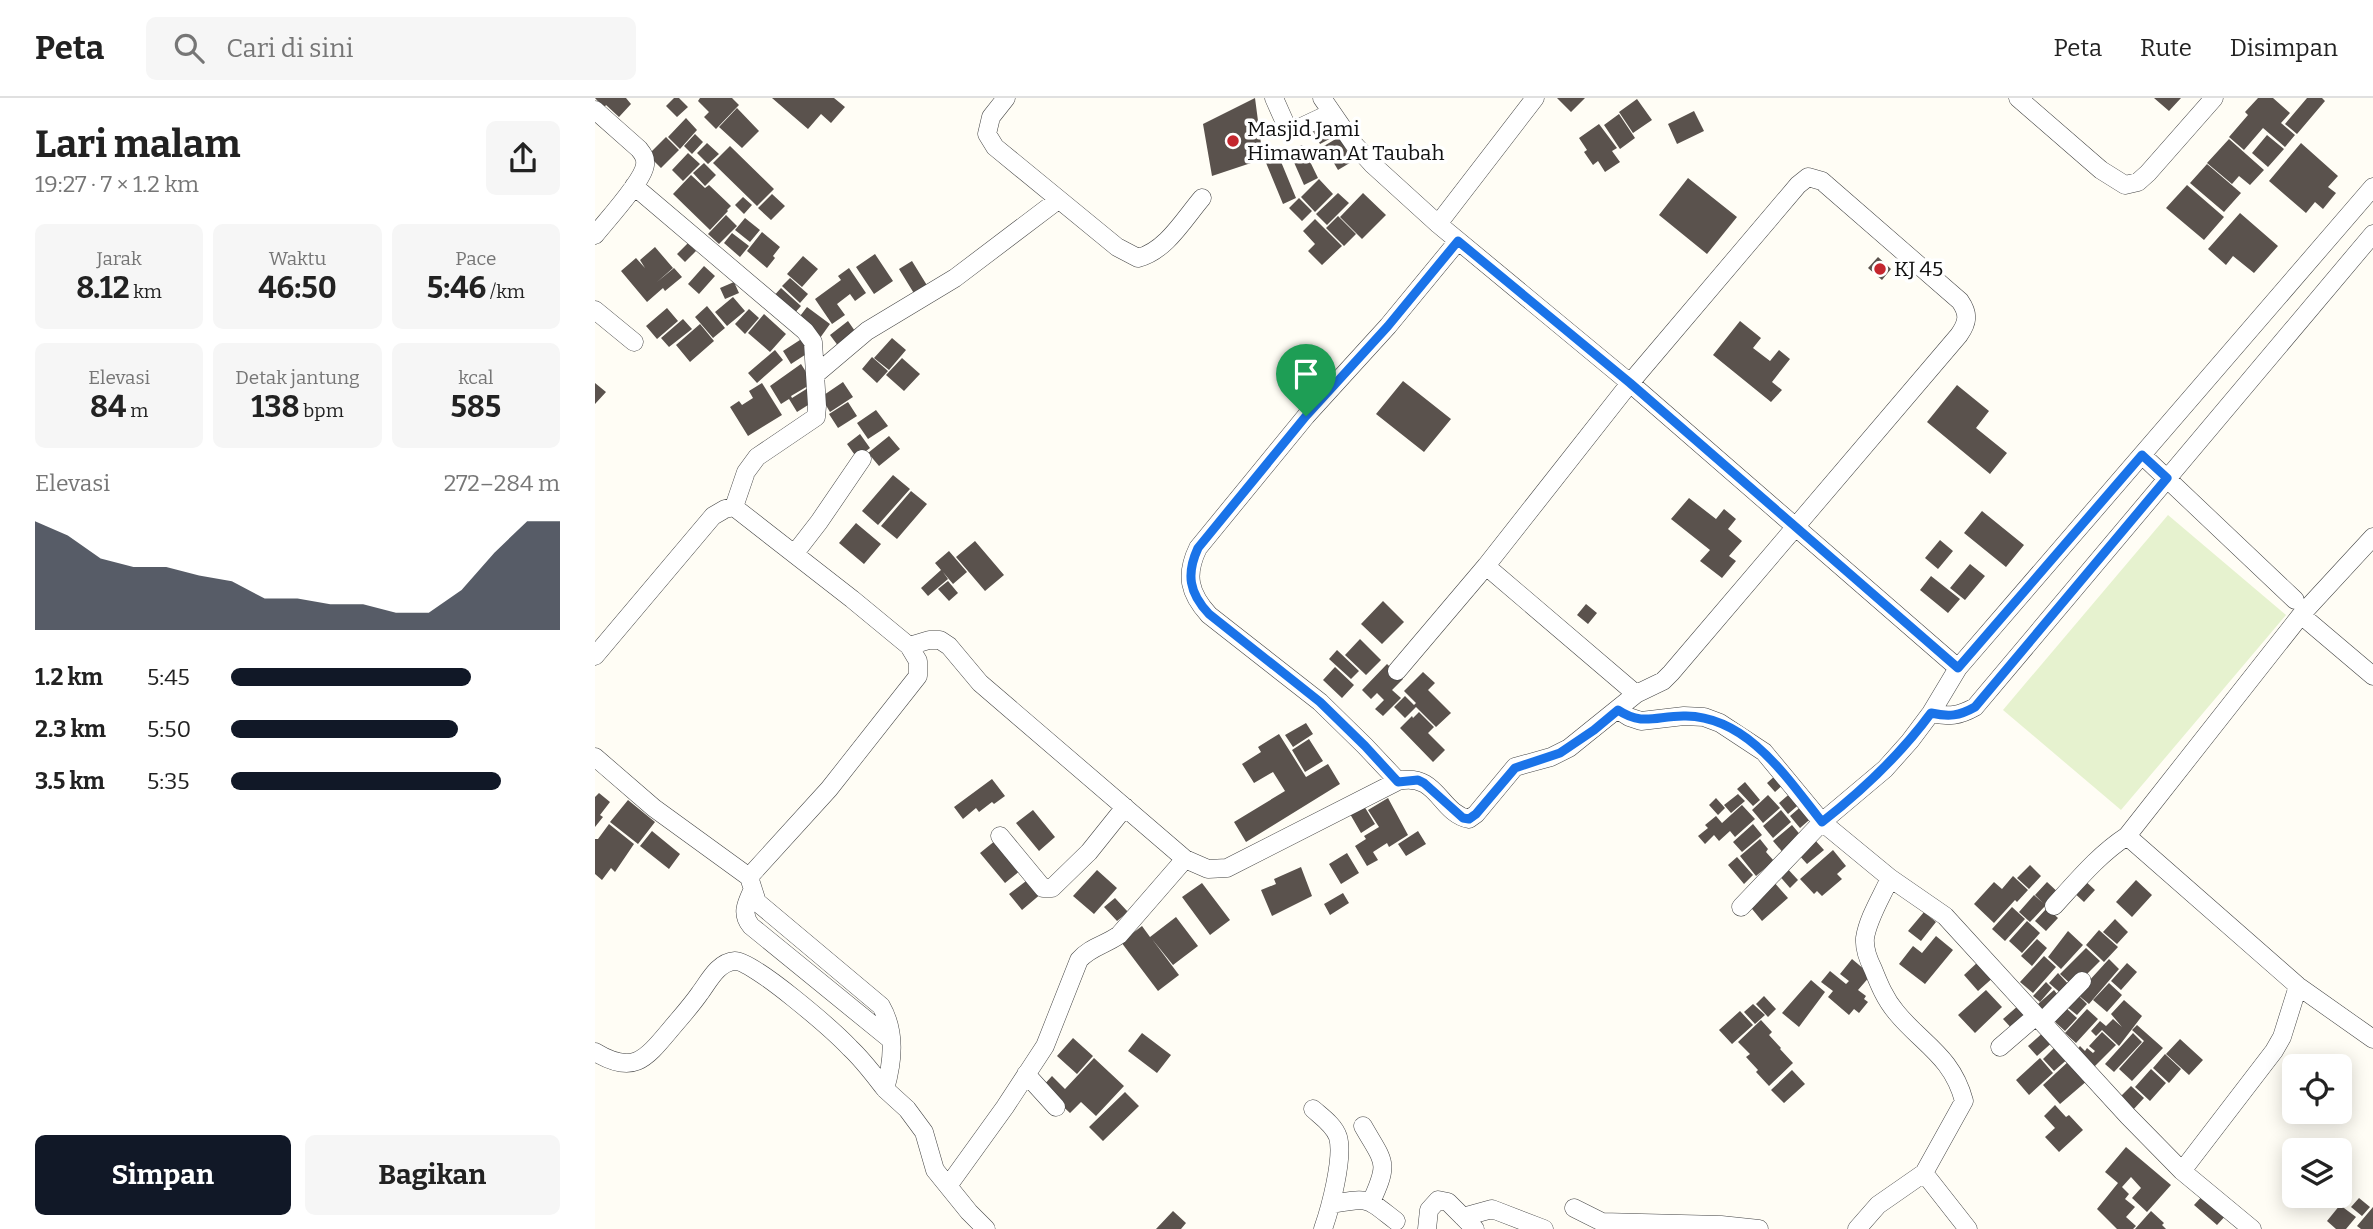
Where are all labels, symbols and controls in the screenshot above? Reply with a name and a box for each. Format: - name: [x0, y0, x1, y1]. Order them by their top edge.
- search box: [146, 17, 636, 80]
- text: Peta: [35, 28, 104, 68]
- icon: search: [170, 29, 208, 67]
- text: Cari di sini: [226, 33, 354, 64]
- text: Peta: [2053, 34, 2102, 62]
- text: Rute: [2140, 34, 2192, 62]
- text: Disimpan: [2230, 34, 2338, 62]
- place label: Masjid Jami Himawan At Taubah: [1247, 116, 1445, 166]
- text: Lari malam: [35, 121, 240, 167]
- button: share: [486, 121, 560, 195]
- marker: Masjid Jami Himawan At Taubah: [1225, 133, 1241, 149]
- text: 19:27 · 7 × 1.2 km: [35, 170, 199, 198]
- text: Jarak: [97, 247, 142, 270]
- text: Waktu: [269, 247, 326, 270]
- text: Pace: [455, 247, 496, 270]
- place label: KJ 45: [1894, 256, 1943, 282]
- marker: KJ 45: [1872, 261, 1888, 277]
- text: 8.12: [76, 270, 130, 306]
- text: 46:50: [258, 270, 337, 306]
- text: 5:46: [427, 270, 486, 306]
- text: km: [130, 280, 162, 303]
- text: /km: [486, 280, 525, 303]
- pin: [1276, 344, 1336, 416]
- icon: arrive: [1287, 355, 1325, 393]
- text: Elevasi: [88, 366, 150, 389]
- text: Detak jantung: [235, 366, 360, 389]
- text: kcal: [458, 366, 494, 389]
- text: 84: [90, 389, 126, 425]
- text: 138: [251, 389, 300, 425]
- text: 585: [450, 389, 501, 425]
- text: m: [126, 399, 148, 422]
- text: bpm: [300, 399, 344, 422]
- text: Elevasi: [35, 469, 110, 497]
- text: 272–284 m: [444, 469, 560, 497]
- text: 1.2 km: [35, 663, 103, 691]
- text: 5:45: [147, 663, 190, 691]
- text: 2.3 km: [35, 715, 106, 743]
- text: 5:50: [147, 715, 191, 743]
- text: 3.5 km: [35, 767, 105, 795]
- text: 5:35: [147, 767, 190, 795]
- map controls: [2282, 1054, 2352, 1208]
- button: locate: [2282, 1054, 2352, 1124]
- button: Simpan: [35, 1135, 291, 1215]
- button: Bagikan: [305, 1135, 560, 1215]
- button: layers: [2282, 1138, 2352, 1208]

